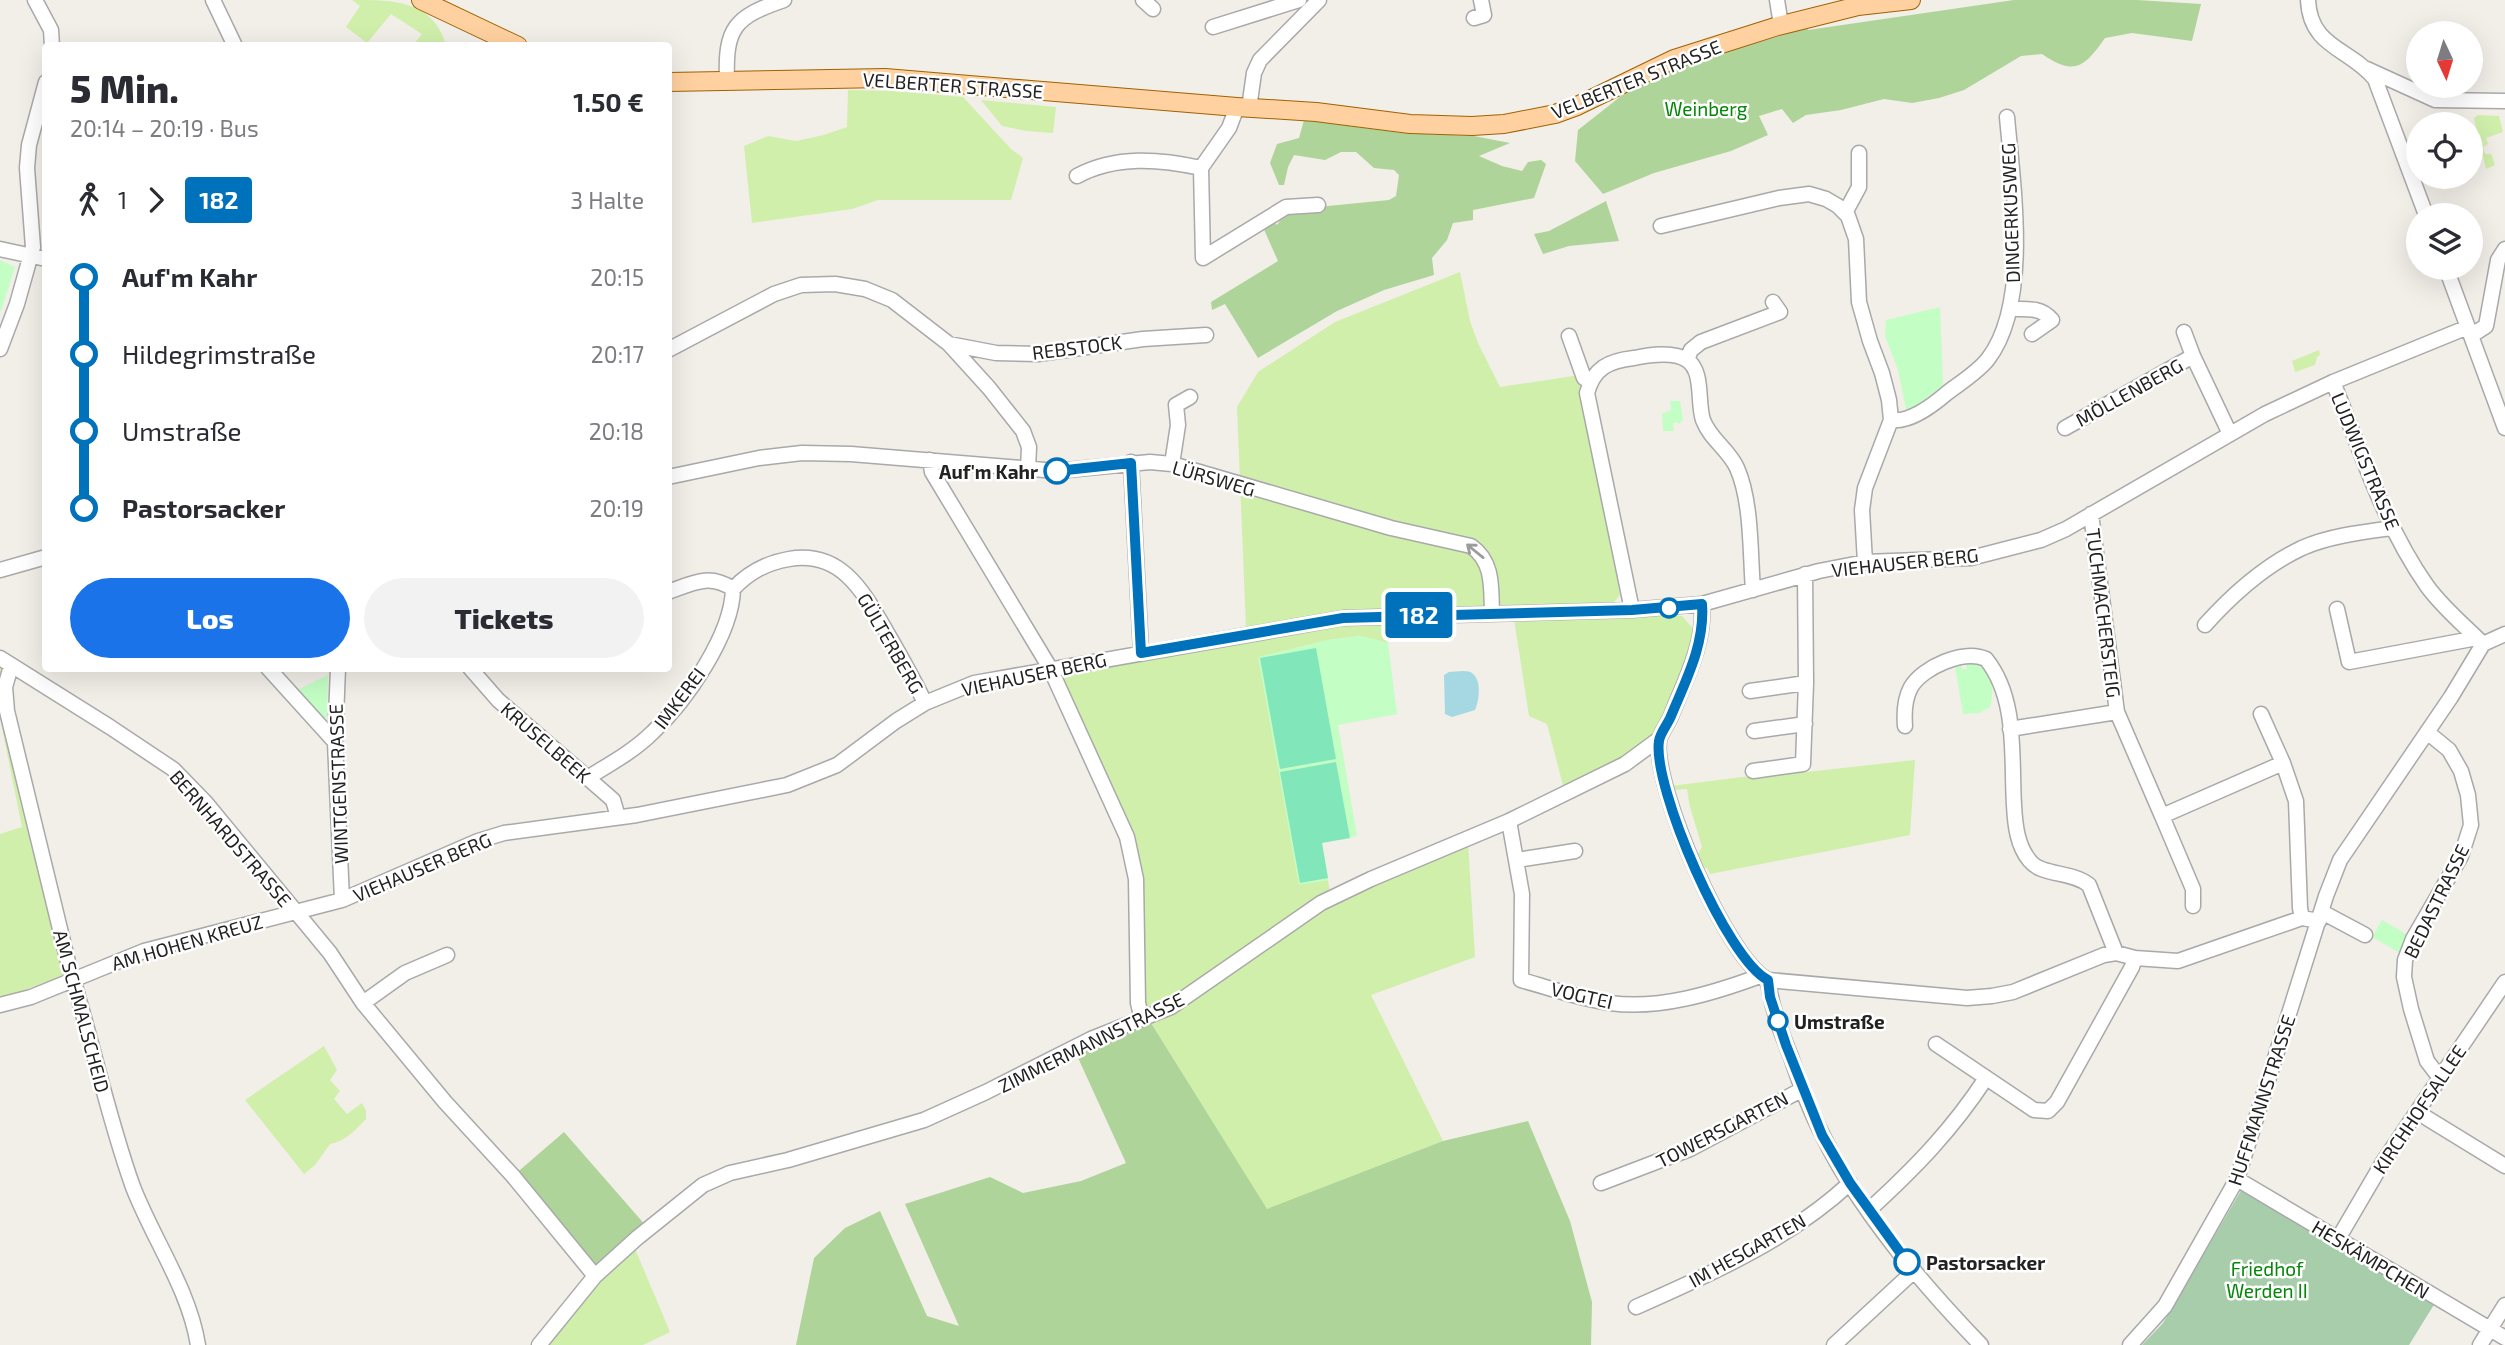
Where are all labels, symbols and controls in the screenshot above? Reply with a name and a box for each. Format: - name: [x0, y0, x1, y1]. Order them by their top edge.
- north arrow: [2406, 21, 2483, 98]
- map controls: [2406, 21, 2483, 280]
- street label: VELBERTER STRASSE: [1548, 34, 1724, 124]
- text: 5 Min.: [70, 65, 179, 111]
- street label: VELBERTER STRASSE: [862, 67, 1044, 103]
- text: 1.50 €: [573, 86, 644, 117]
- park label: Weinberg: [1665, 97, 1748, 120]
- button: locate: [2406, 112, 2483, 189]
- text: 20:14 – 20:19 · Bus: [70, 114, 259, 142]
- street label: DINGERKUSWEG: [1996, 142, 2024, 284]
- icon: walk: [70, 181, 108, 219]
- icon: forward: [137, 181, 175, 219]
- text: 182: [199, 185, 238, 214]
- text: 1: [118, 186, 127, 214]
- text: 3 Halte: [570, 186, 644, 214]
- button: layers: [2406, 203, 2483, 280]
- text: Auf'm Kahr: [122, 261, 257, 292]
- text: 20:15: [590, 263, 644, 291]
- street label: REBSTOCK: [1031, 330, 1123, 364]
- text: Hildegrimstraße: [122, 338, 316, 369]
- text: 20:17: [591, 340, 644, 368]
- street label: MÖLLENBERG: [2071, 353, 2187, 431]
- street label: LUDWIGSTRASSE: [2327, 389, 2405, 533]
- text: Umstraße: [122, 415, 241, 446]
- text: 20:18: [589, 417, 644, 445]
- street label: LÜRSWEG: [1170, 455, 1258, 501]
- marker: Auf'm Kahr: [1044, 458, 1070, 484]
- place label: Auf'm Kahr: [939, 460, 1038, 483]
- text: Pastorsacker: [122, 492, 285, 523]
- text: 20:19: [589, 494, 644, 522]
- street label: TUCHMACHERSTEIG: [2082, 527, 2126, 699]
- street label: VIEHAUSER BERG: [1830, 543, 1980, 581]
- one-way arrow: [1466, 544, 1484, 559]
- button: Los: [70, 578, 350, 658]
- button: Tickets: [364, 578, 644, 658]
- street label: GÜLTERBERG: [853, 589, 929, 697]
- line badge: 182: [1379, 592, 1459, 638]
- unlabelled marker: [1659, 598, 1679, 618]
- text: 182: [1399, 600, 1439, 629]
- street label: VIEHAUSER BERG: [959, 647, 1109, 701]
- street label: IMKEREI: [649, 663, 709, 733]
- street label: KRUSELBEEK: [497, 697, 595, 787]
- street label: WINTGENSTRASSE: [324, 703, 352, 865]
- street label: BERNHARDSTRASSE: [165, 765, 297, 911]
- street label: VIEHAUSER BERG: [350, 828, 494, 906]
- street label: BEDASTRASSE: [2398, 840, 2474, 962]
- street label: AM HOHEN KREUZ: [109, 909, 265, 975]
- street label: AM SCHMALSCHEID: [49, 927, 115, 1095]
- street label: VOGTEI: [1549, 977, 1615, 1013]
- street label: ZIMMERMANNSTRASSE: [994, 987, 1188, 1097]
- place label: Umstraße: [1794, 1010, 1885, 1033]
- marker: Umstraße: [1768, 1011, 1788, 1031]
- street label: HUFFMANNSTRASSE: [2223, 1012, 2299, 1188]
- street label: KIRCHHOFSALLEE: [2367, 1040, 2471, 1178]
- street label: TOWERSGARTEN: [1652, 1086, 1792, 1172]
- street label: IM HESGARTEN: [1684, 1208, 1810, 1292]
- street label: HESKÄMPCHEN: [2308, 1215, 2434, 1303]
- marker: Pastorsacker: [1894, 1249, 1920, 1275]
- place label: Pastorsacker: [1926, 1251, 2045, 1274]
- park label: Friedhof Werden II: [2226, 1257, 2308, 1302]

